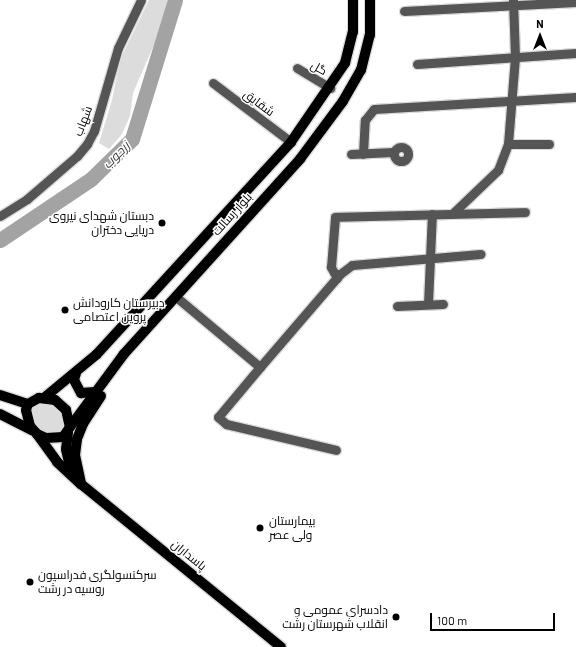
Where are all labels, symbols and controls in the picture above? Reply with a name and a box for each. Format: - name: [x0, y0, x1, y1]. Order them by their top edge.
- north arrow: [520, 16, 560, 56]
- text: N: [536, 17, 544, 30]
- street label: گل: [308, 58, 330, 78]
- street label: شقایق: [241, 87, 277, 119]
- street label: شهاب: [71, 104, 95, 138]
- water label: زرجوب: [99, 138, 133, 172]
- street label: بلوار رسالت: [209, 190, 255, 238]
- place label: دبستان شهدای نیروی دریایی دختران: [49, 209, 154, 237]
- marker: دبستان شهدای نیروی دریایی دختران: [157, 218, 167, 228]
- place label: دبیرستان کارودانش پروین اعتصامی: [73, 296, 164, 324]
- marker: دبیرستان کارودانش پروین اعتصامی: [60, 305, 70, 315]
- place label: بیمارستان ولی عصر: [269, 514, 316, 542]
- marker: بیمارستان ولی عصر: [254, 522, 266, 534]
- street label: پاسداران: [169, 537, 209, 573]
- place label: سرکنسولگری فدراسیون روسیه در رشت: [38, 568, 157, 596]
- marker: سرکنسولگری فدراسیون روسیه در رشت: [25, 577, 35, 587]
- place label: دادسرای عمومی و انقلاب شهرستان رشت: [282, 603, 388, 631]
- scale bar: [432, 605, 557, 631]
- marker: دادسرای عمومی و انقلاب شهرستان رشت: [391, 612, 401, 622]
- text: 100 m: [437, 613, 467, 627]

